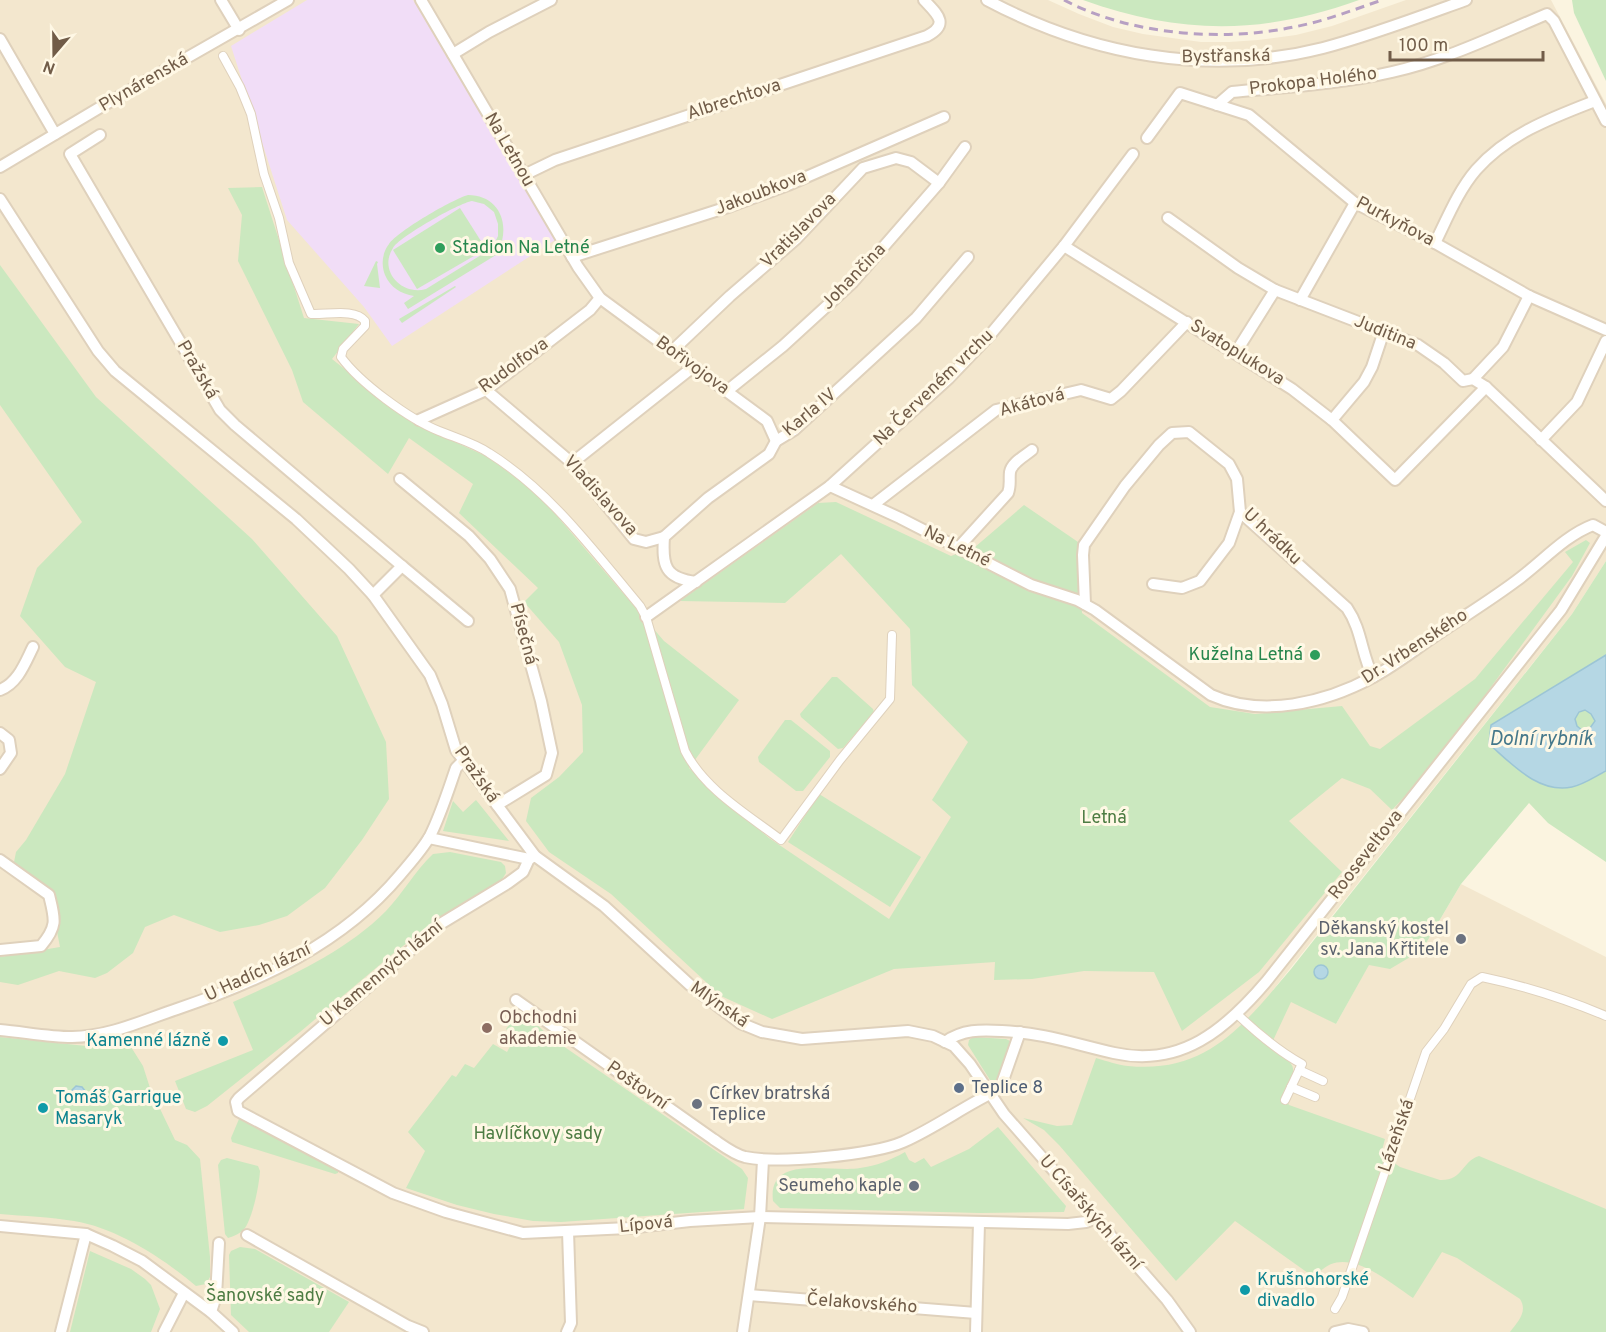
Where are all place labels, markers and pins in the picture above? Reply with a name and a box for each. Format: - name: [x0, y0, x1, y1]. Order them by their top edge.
- place label: Stadion Na Letné: [452, 237, 590, 260]
- marker: Stadion Na Letné: [433, 241, 447, 255]
- place label: Kuželna Letná: [1189, 644, 1303, 667]
- marker: Kuželna Letná: [1308, 648, 1322, 662]
- place label: Děkanský kostel sv. Jana Křtitele: [1318, 918, 1449, 962]
- marker: Děkanský kostel sv. Jana Křtitele: [1454, 932, 1468, 946]
- place label: Obchodni akademie: [499, 1007, 577, 1051]
- marker: Obchodni akademie: [480, 1021, 494, 1035]
- place label: Kamenné lázně: [86, 1030, 211, 1053]
- marker: Kamenné lázně: [216, 1034, 230, 1048]
- place label: Teplice 8: [971, 1077, 1043, 1100]
- marker: Teplice 8: [952, 1081, 966, 1095]
- place label: Církev bratrská Teplice: [709, 1083, 830, 1127]
- place label: Tomáš Garrigue Masaryk: [55, 1087, 182, 1131]
- marker: Církev bratrská Teplice: [690, 1097, 704, 1111]
- marker: Tomáš Garrigue Masaryk: [36, 1101, 50, 1115]
- place label: Seumeho kaple: [778, 1175, 902, 1198]
- marker: Seumeho kaple: [907, 1179, 921, 1193]
- place label: Krušnohorské divadlo: [1257, 1269, 1369, 1313]
- marker: Krušnohorské divadlo: [1238, 1283, 1252, 1297]

